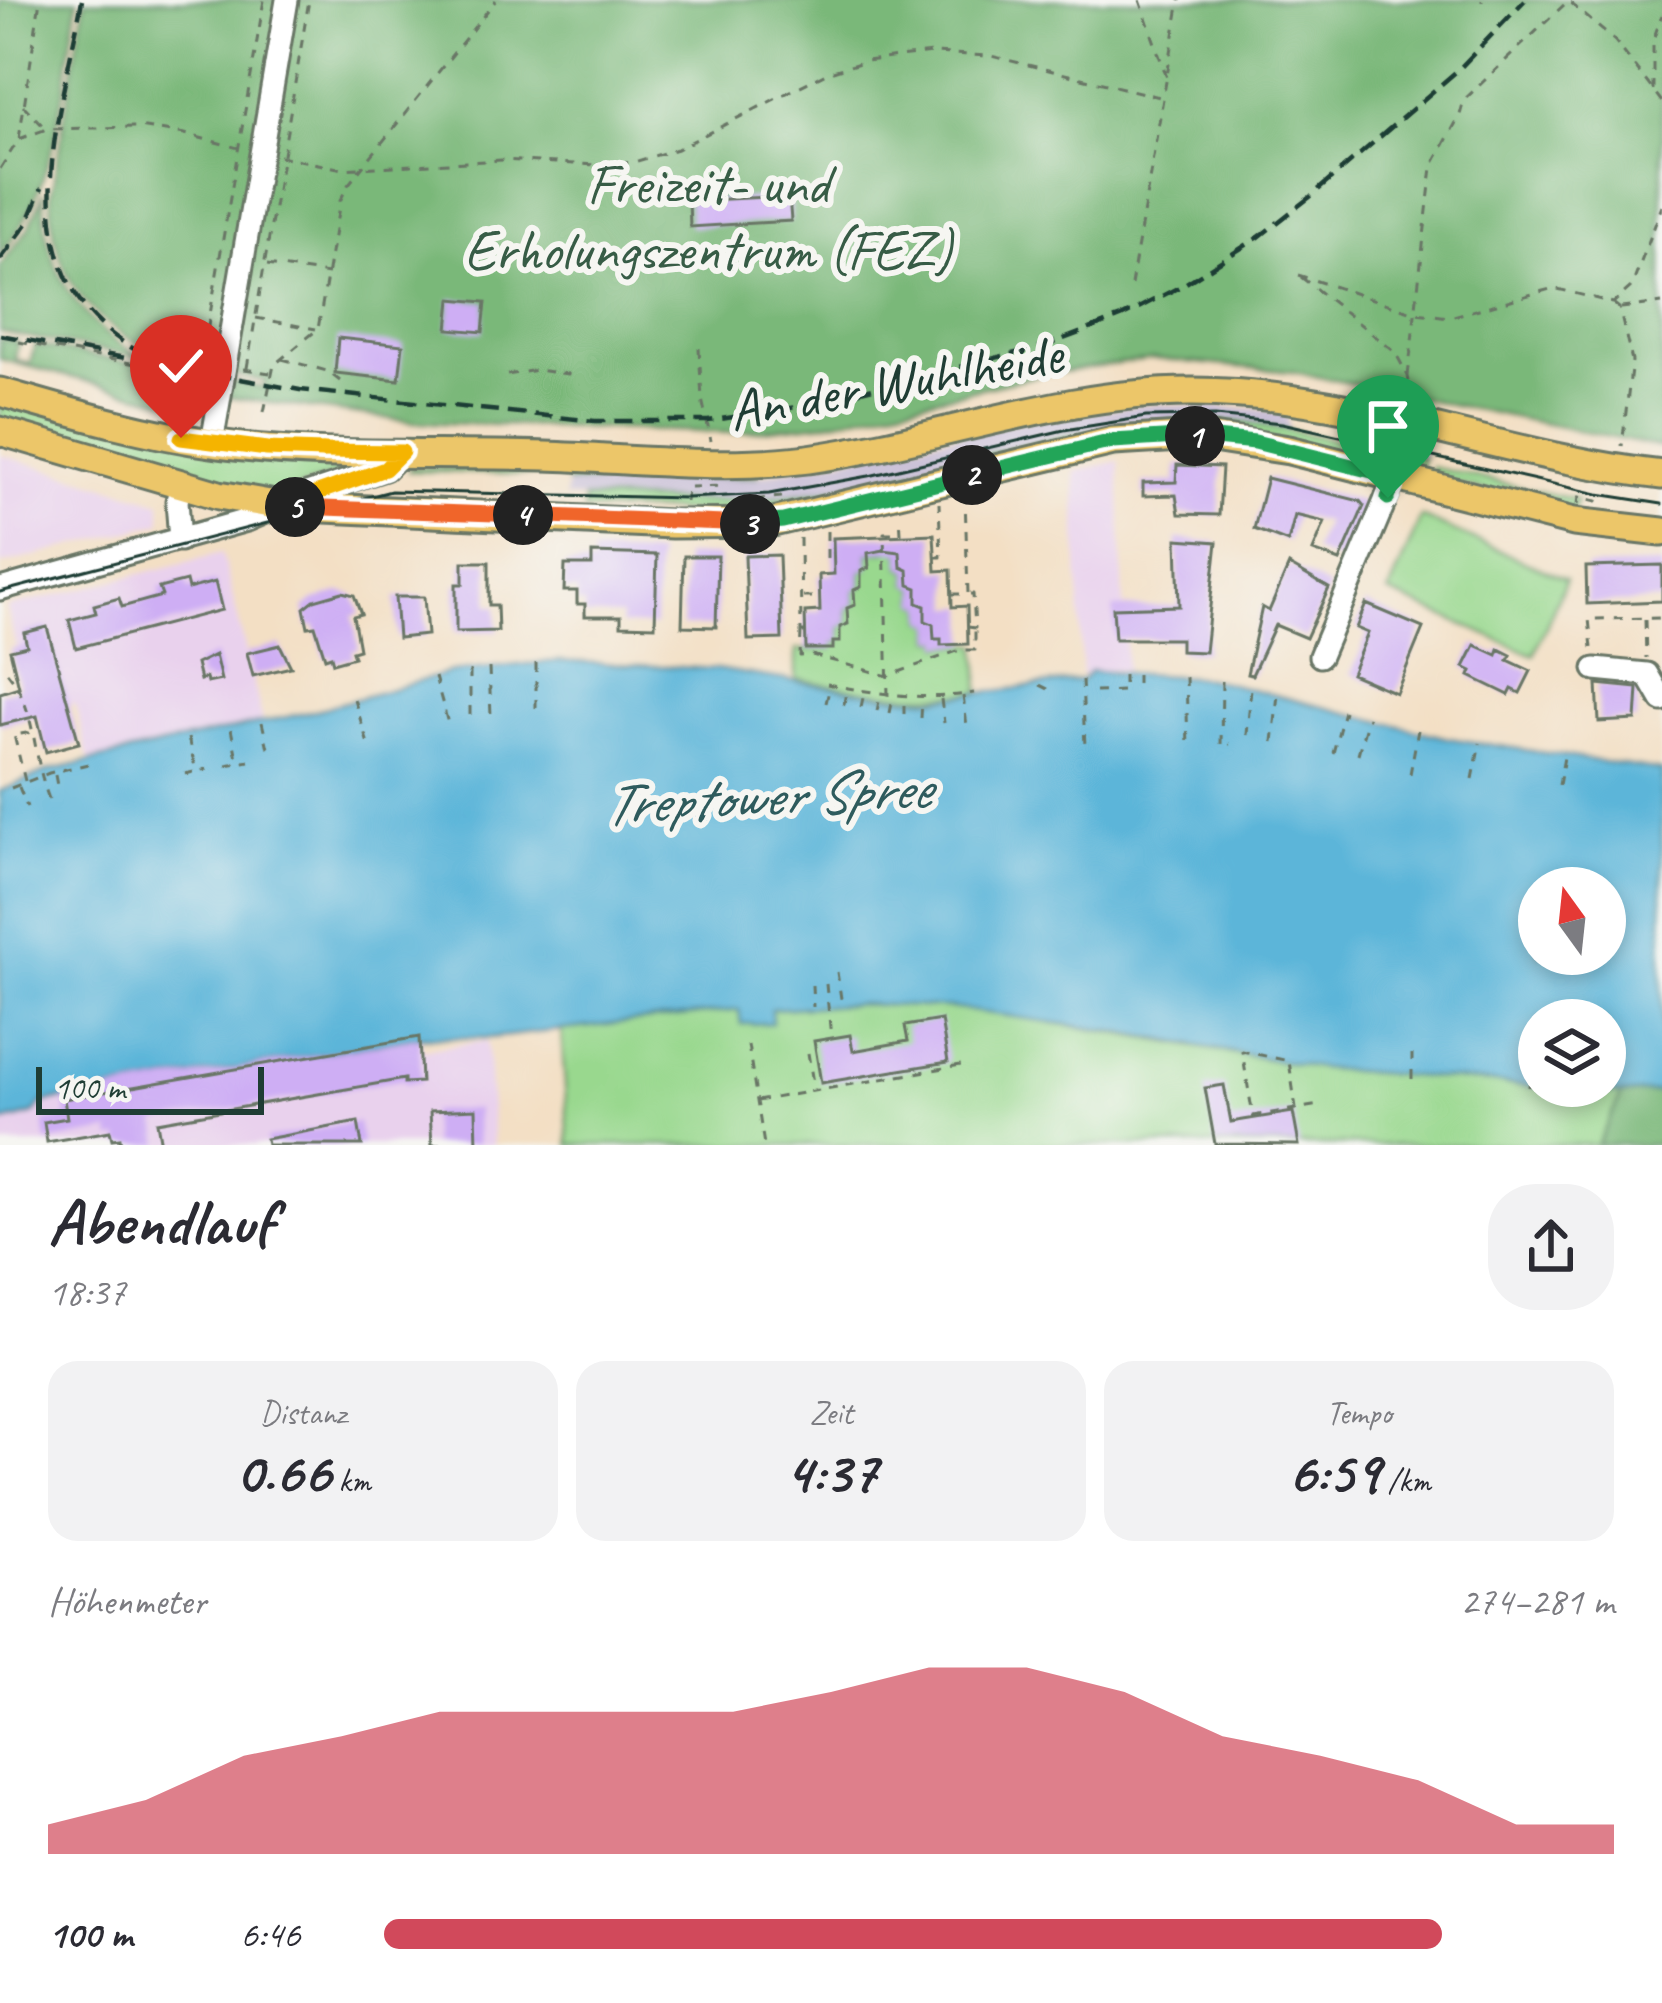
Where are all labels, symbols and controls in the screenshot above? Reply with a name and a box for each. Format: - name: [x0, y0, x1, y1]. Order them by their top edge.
- park label: Freizeit- und Erholungszentrum (FEZ): [464, 148, 955, 286]
- pin: [130, 315, 232, 438]
- street label: An der Wuhlheide: [723, 317, 1071, 447]
- icon: check: [148, 333, 214, 399]
- pin: [1337, 375, 1439, 498]
- icon: arrive: [1355, 393, 1421, 459]
- pin: 1: [1165, 406, 1225, 466]
- text: 1: [1188, 415, 1202, 457]
- pin: 2: [942, 445, 1002, 505]
- text: 2: [965, 454, 979, 496]
- pin: 5: [265, 477, 325, 537]
- pin: 4: [493, 485, 553, 545]
- text: 5: [288, 486, 302, 528]
- text: 4: [516, 494, 530, 536]
- pin: 3: [720, 494, 780, 554]
- text: 3: [743, 503, 757, 545]
- water label: Treptower Spree: [601, 749, 940, 842]
- north arrow: [1518, 867, 1626, 975]
- map controls: [1518, 867, 1626, 1107]
- button: layers: [1518, 999, 1626, 1107]
- scale bar: [36, 1061, 264, 1114]
- text: 100 m: [54, 1067, 125, 1109]
- text: Abendlauf: [48, 1181, 273, 1264]
- button: share: [1488, 1184, 1614, 1310]
- text: 18:37: [48, 1268, 126, 1317]
- text: Distanz: [260, 1392, 346, 1434]
- text: Zeit: [809, 1392, 853, 1434]
- text: Tempo: [1326, 1392, 1392, 1434]
- text: 0.66: [235, 1434, 331, 1510]
- text: 4:37: [785, 1434, 877, 1510]
- text: 6:59: [1287, 1434, 1380, 1510]
- text: km: [331, 1460, 371, 1502]
- text: /km: [1380, 1460, 1431, 1502]
- text: Höhenmeter: [48, 1577, 206, 1626]
- text: 274–281 m: [1460, 1577, 1614, 1626]
- text: 100 m: [48, 1910, 132, 1959]
- text: 6:46: [240, 1910, 300, 1959]

